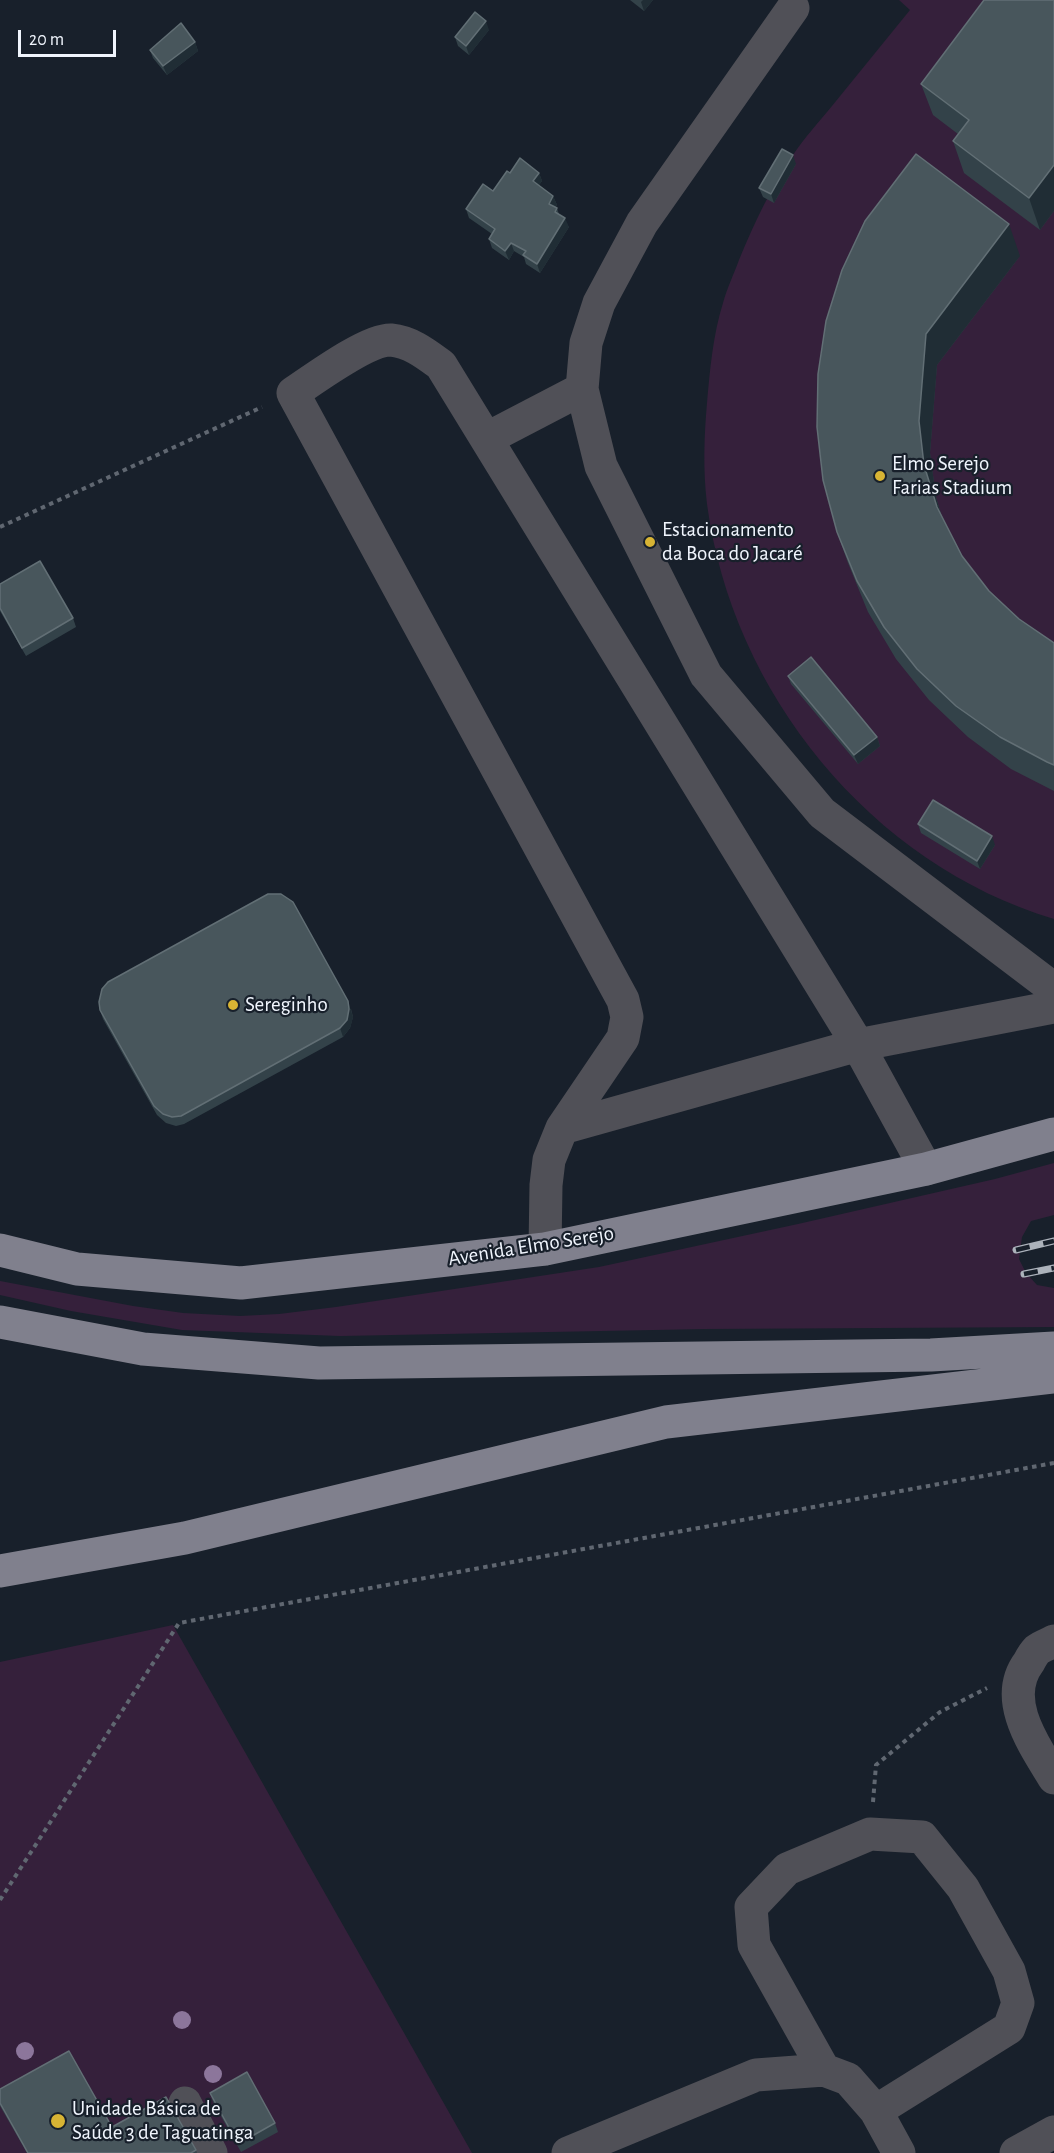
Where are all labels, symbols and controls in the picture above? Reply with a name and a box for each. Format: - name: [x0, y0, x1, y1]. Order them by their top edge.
- scale bar: [21, 18, 118, 56]
- text: 20 m: [29, 31, 64, 49]
- place label: Elmo Serejo Farias Stadium: [892, 451, 1012, 501]
- marker: Elmo Serejo Farias Stadium: [873, 469, 887, 483]
- place label: Estacionamento da Boca do Jacaré: [662, 517, 803, 567]
- marker: Estacionamento da Boca do Jacaré: [643, 535, 657, 549]
- place label: Sereginho: [245, 992, 328, 1018]
- marker: Sereginho: [226, 998, 240, 1012]
- street label: Avenida Elmo Serejo: [446, 1220, 616, 1272]
- place label: Unidade Básica de Saúde 3 de Taguatinga: [72, 2096, 254, 2146]
- marker: Unidade Básica de Saúde 3 de Taguatinga: [49, 2112, 67, 2130]

